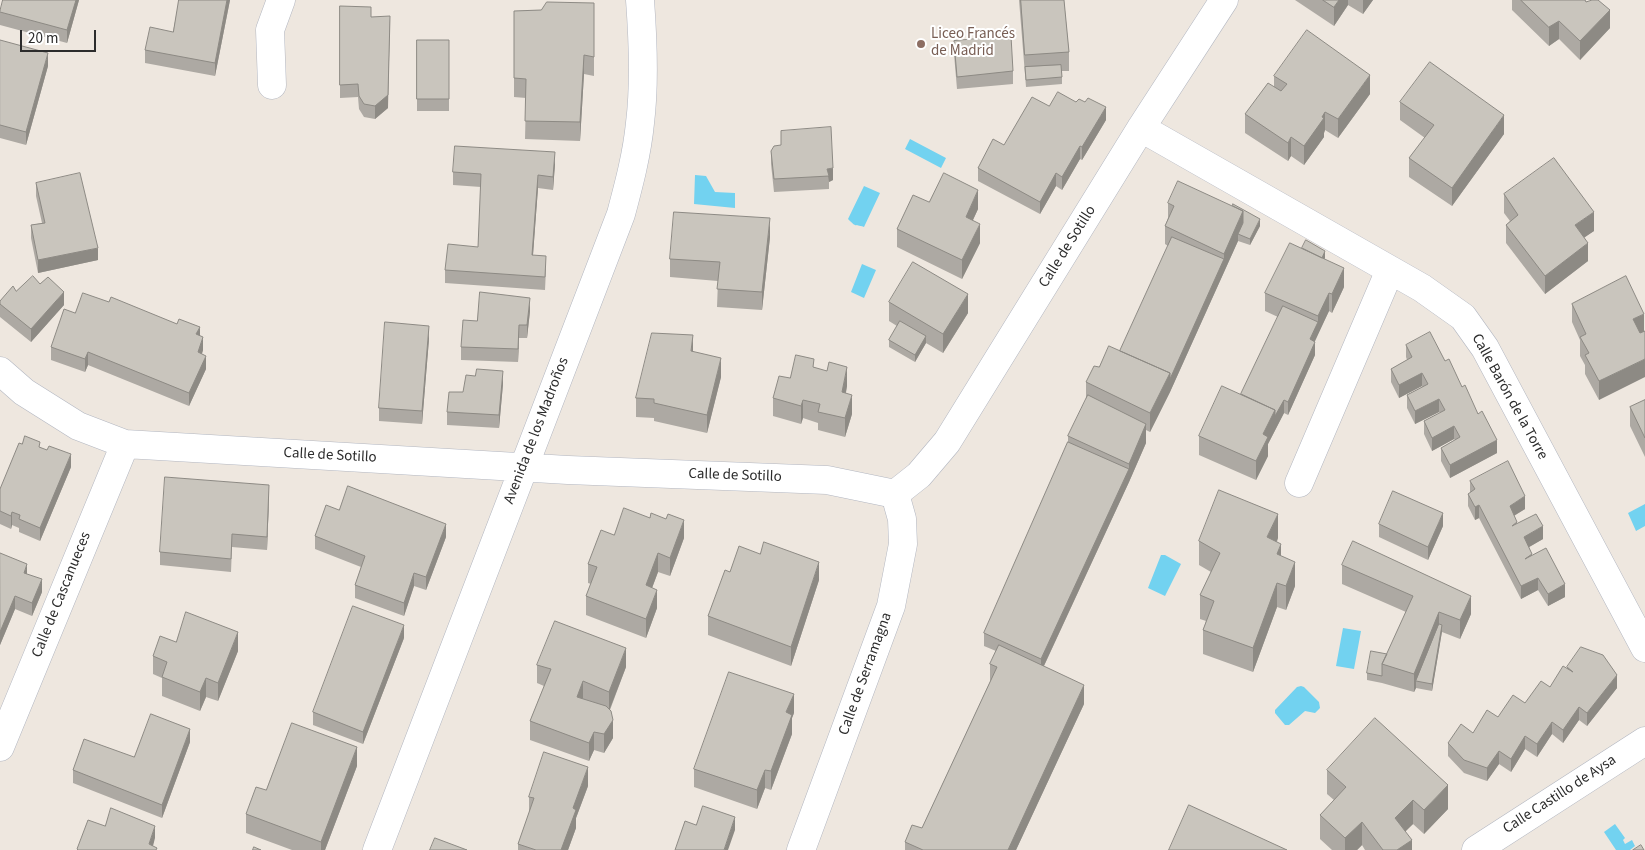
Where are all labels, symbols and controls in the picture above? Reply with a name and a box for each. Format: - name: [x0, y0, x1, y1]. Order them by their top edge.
- scale bar: [22, 20, 99, 52]
- place label: Liceo Francés de Madrid: [931, 26, 1015, 61]
- text: 20 m: [28, 28, 58, 49]
- marker: Liceo Francés de Madrid: [915, 38, 927, 50]
- street label: Calle de Sotillo: [1036, 203, 1100, 291]
- street label: Calle Barón de la Torre: [1467, 331, 1551, 463]
- street label: Avenida de los Madroños: [501, 355, 573, 507]
- street label: Calle de Sotillo: [283, 445, 377, 467]
- street label: Calle de Sotillo: [688, 465, 782, 487]
- street label: Calle de Cascanueces: [29, 530, 95, 660]
- street label: Calle de Serramagna: [835, 610, 897, 738]
- street label: Calle Castillo de Aysa: [1500, 752, 1620, 838]

